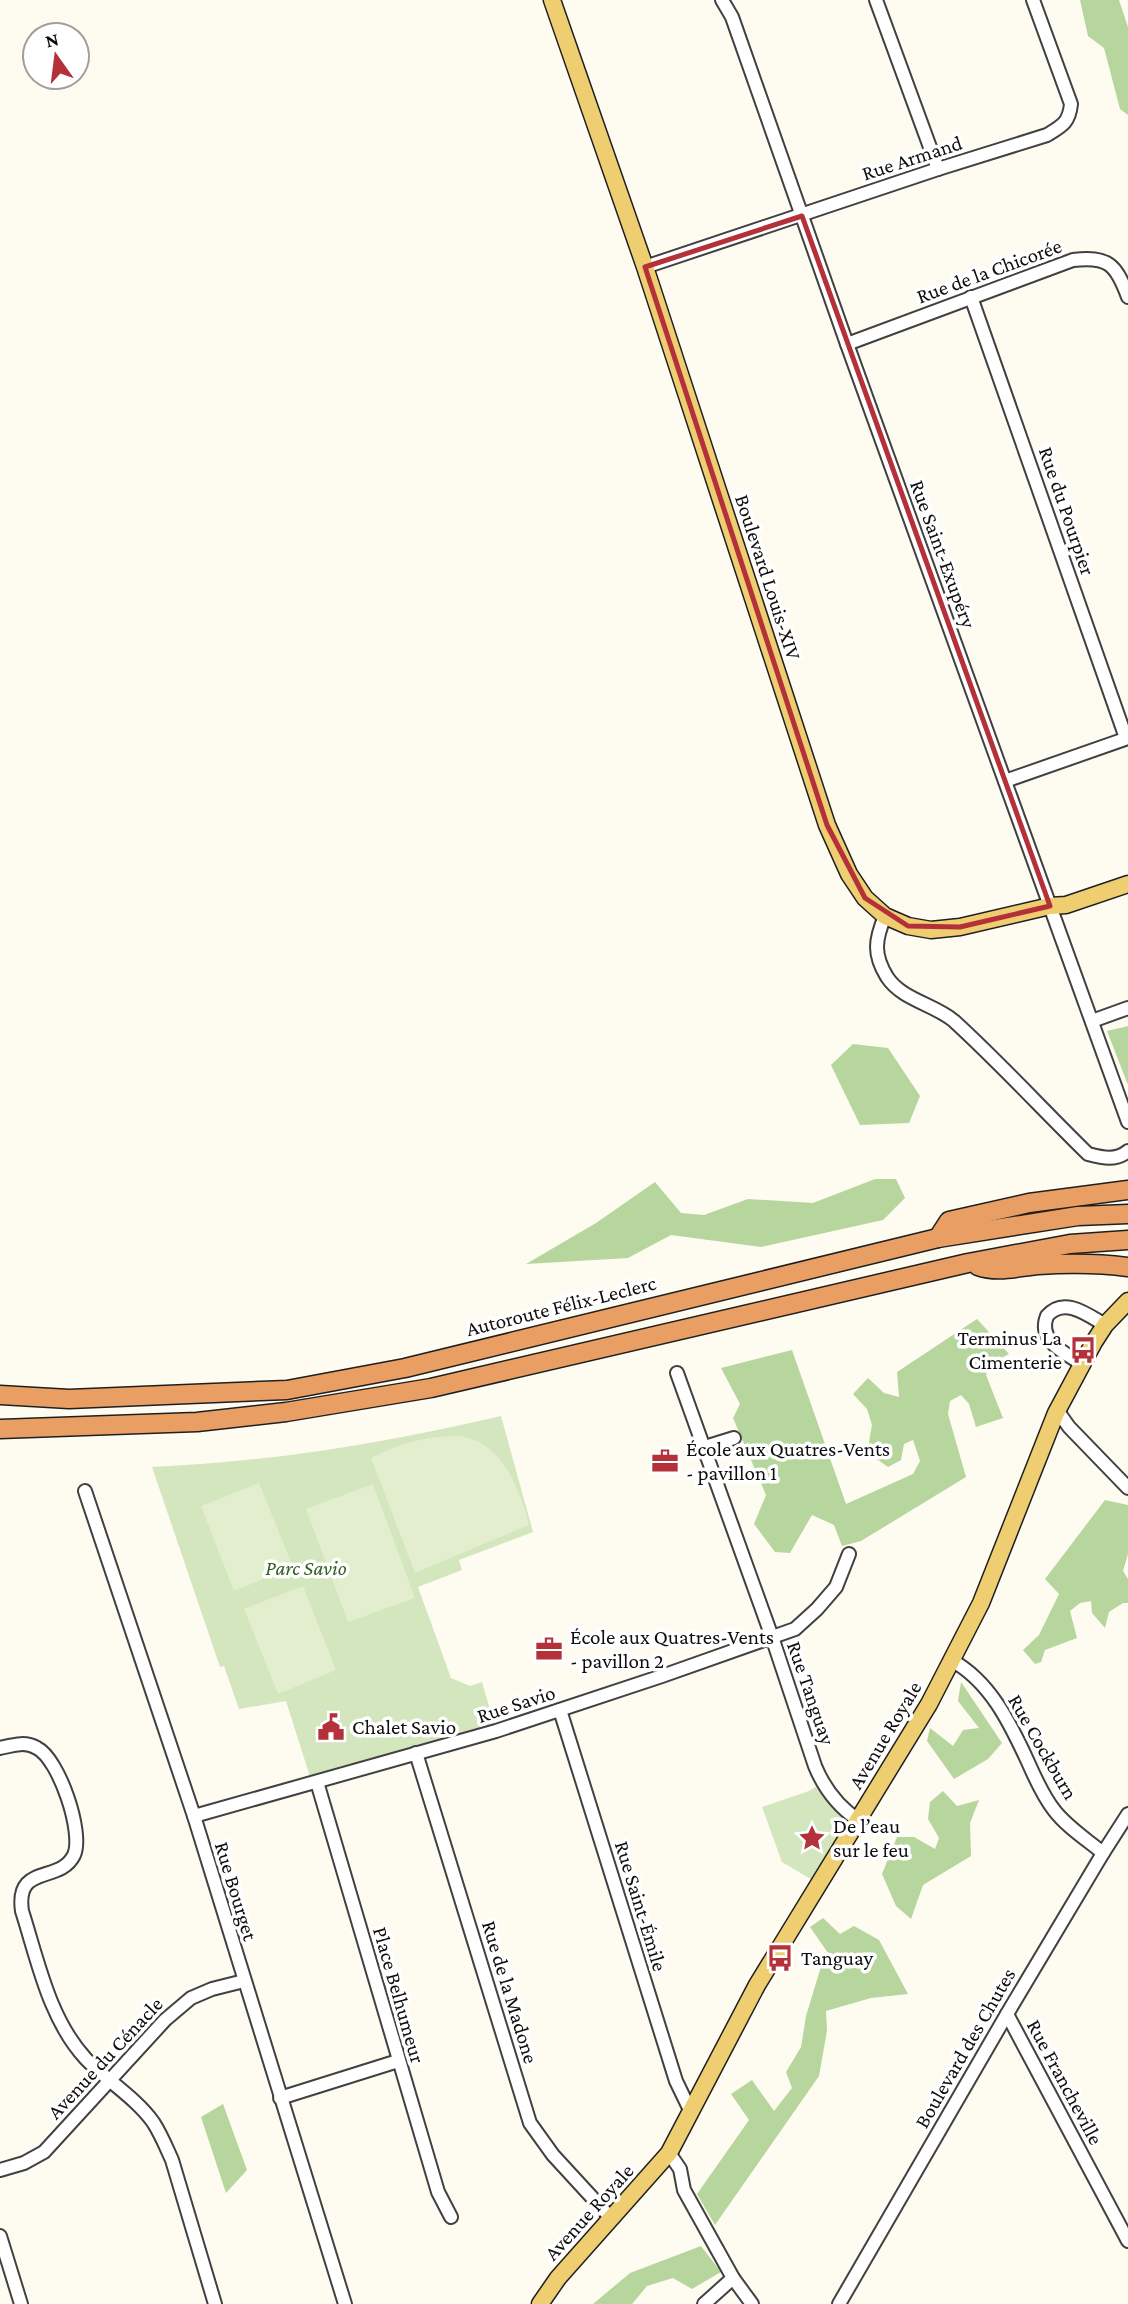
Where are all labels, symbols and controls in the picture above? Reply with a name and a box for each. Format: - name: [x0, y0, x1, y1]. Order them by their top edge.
- north arrow: [21, 21, 91, 91]
- text: N: [43, 28, 61, 52]
- street label: Rue Armand: [859, 131, 965, 185]
- street label: Rue de la Chicorée: [913, 234, 1065, 308]
- street label: Rue du Pourpier: [1034, 444, 1100, 579]
- street label: Rue Saint-Exupéry: [905, 477, 981, 632]
- street label: Boulevard Louis-XIV: [730, 491, 806, 663]
- street label: Autoroute Félix-Leclerc: [464, 1271, 659, 1341]
- place label: Terminus La Cimenterie: [958, 1326, 1062, 1374]
- bus stop icon: Terminus La Cimenterie: [1068, 1335, 1098, 1365]
- place label: École aux Quatres-Vents - pavillon 1: [686, 1437, 890, 1485]
- office icon: École aux Quatres-Vents - pavillon 1: [650, 1446, 680, 1476]
- park label: Parc Savio: [265, 1556, 347, 1580]
- place label: École aux Quatres-Vents - pavillon 2: [570, 1625, 774, 1673]
- office icon: École aux Quatres-Vents - pavillon 2: [534, 1634, 564, 1664]
- street label: Rue Tanguay: [782, 1638, 840, 1748]
- street label: Avenue Royale: [843, 1677, 927, 1793]
- street label: Rue Savio: [474, 1680, 558, 1728]
- street label: Rue Cockburn: [1003, 1690, 1083, 1804]
- public building icon: Chalet Savio: [316, 1712, 346, 1742]
- place label: Chalet Savio: [352, 1715, 456, 1739]
- place label: De l’eau sur le feu: [833, 1814, 909, 1862]
- place icon: De l’eau sur le feu: [797, 1823, 827, 1853]
- street label: Rue Saint-Émile: [610, 1838, 672, 1974]
- street label: Rue Bourget: [210, 1839, 263, 1944]
- street label: Rue de la Madone: [477, 1918, 543, 2066]
- street label: Place Belhumeur: [368, 1924, 430, 2067]
- bus stop icon: Tanguay: [765, 1943, 795, 1973]
- place label: Tanguay: [801, 1946, 874, 1970]
- street label: Boulevard des Chutes: [909, 1964, 1021, 2132]
- street label: Avenue du Cénacle: [42, 1992, 168, 2124]
- street label: Rue Francheville: [1022, 2015, 1108, 2149]
- street label: Avenue Royale: [539, 2159, 639, 2265]

